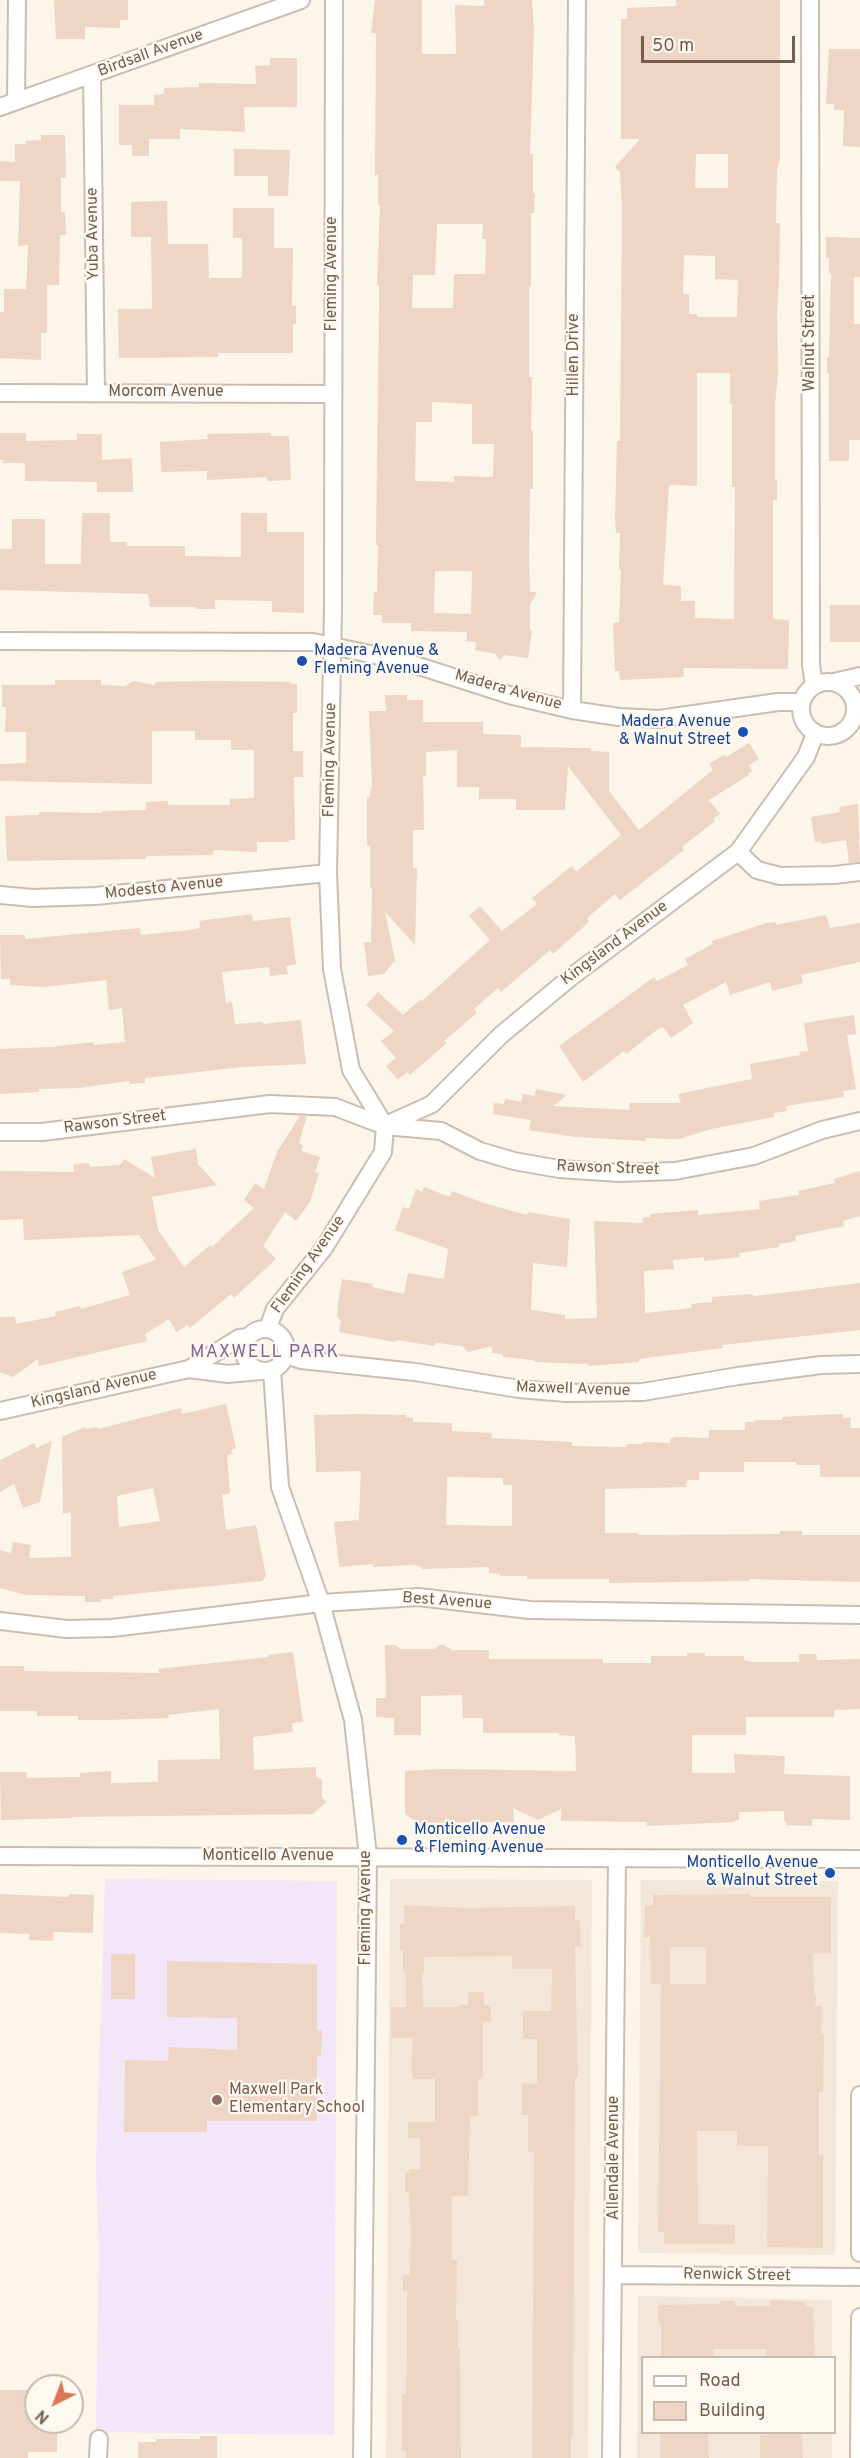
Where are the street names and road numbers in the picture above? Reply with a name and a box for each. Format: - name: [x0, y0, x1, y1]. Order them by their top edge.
- street label: Birdsall Avenue: [96, 26, 206, 82]
- street label: Yuba Avenue: [84, 187, 104, 281]
- street label: Fleming Avenue: [323, 216, 343, 332]
- street label: Walnut Street: [801, 294, 821, 392]
- street label: Hillen Drive: [565, 313, 585, 397]
- street label: Morcom Avenue: [108, 383, 224, 403]
- street label: Madera Avenue: [452, 667, 564, 715]
- street label: Fleming Avenue: [320, 702, 342, 818]
- street label: Modesto Avenue: [104, 873, 224, 905]
- street label: Kingsland Avenue: [558, 898, 672, 990]
- street label: Rawson Street: [63, 1107, 167, 1139]
- street label: Rawson Street: [556, 1158, 660, 1180]
- street label: Fleming Avenue: [268, 1212, 350, 1318]
- street label: Kingsland Avenue: [29, 1366, 159, 1414]
- street label: Maxwell Avenue: [515, 1378, 631, 1402]
- street label: Best Avenue: [402, 1589, 492, 1615]
- street label: Monticello Avenue: [202, 1847, 334, 1867]
- street label: Fleming Avenue: [357, 1850, 377, 1966]
- street label: Allendale Avenue: [605, 2096, 625, 2220]
- street label: Renwick Street: [683, 2265, 791, 2287]

